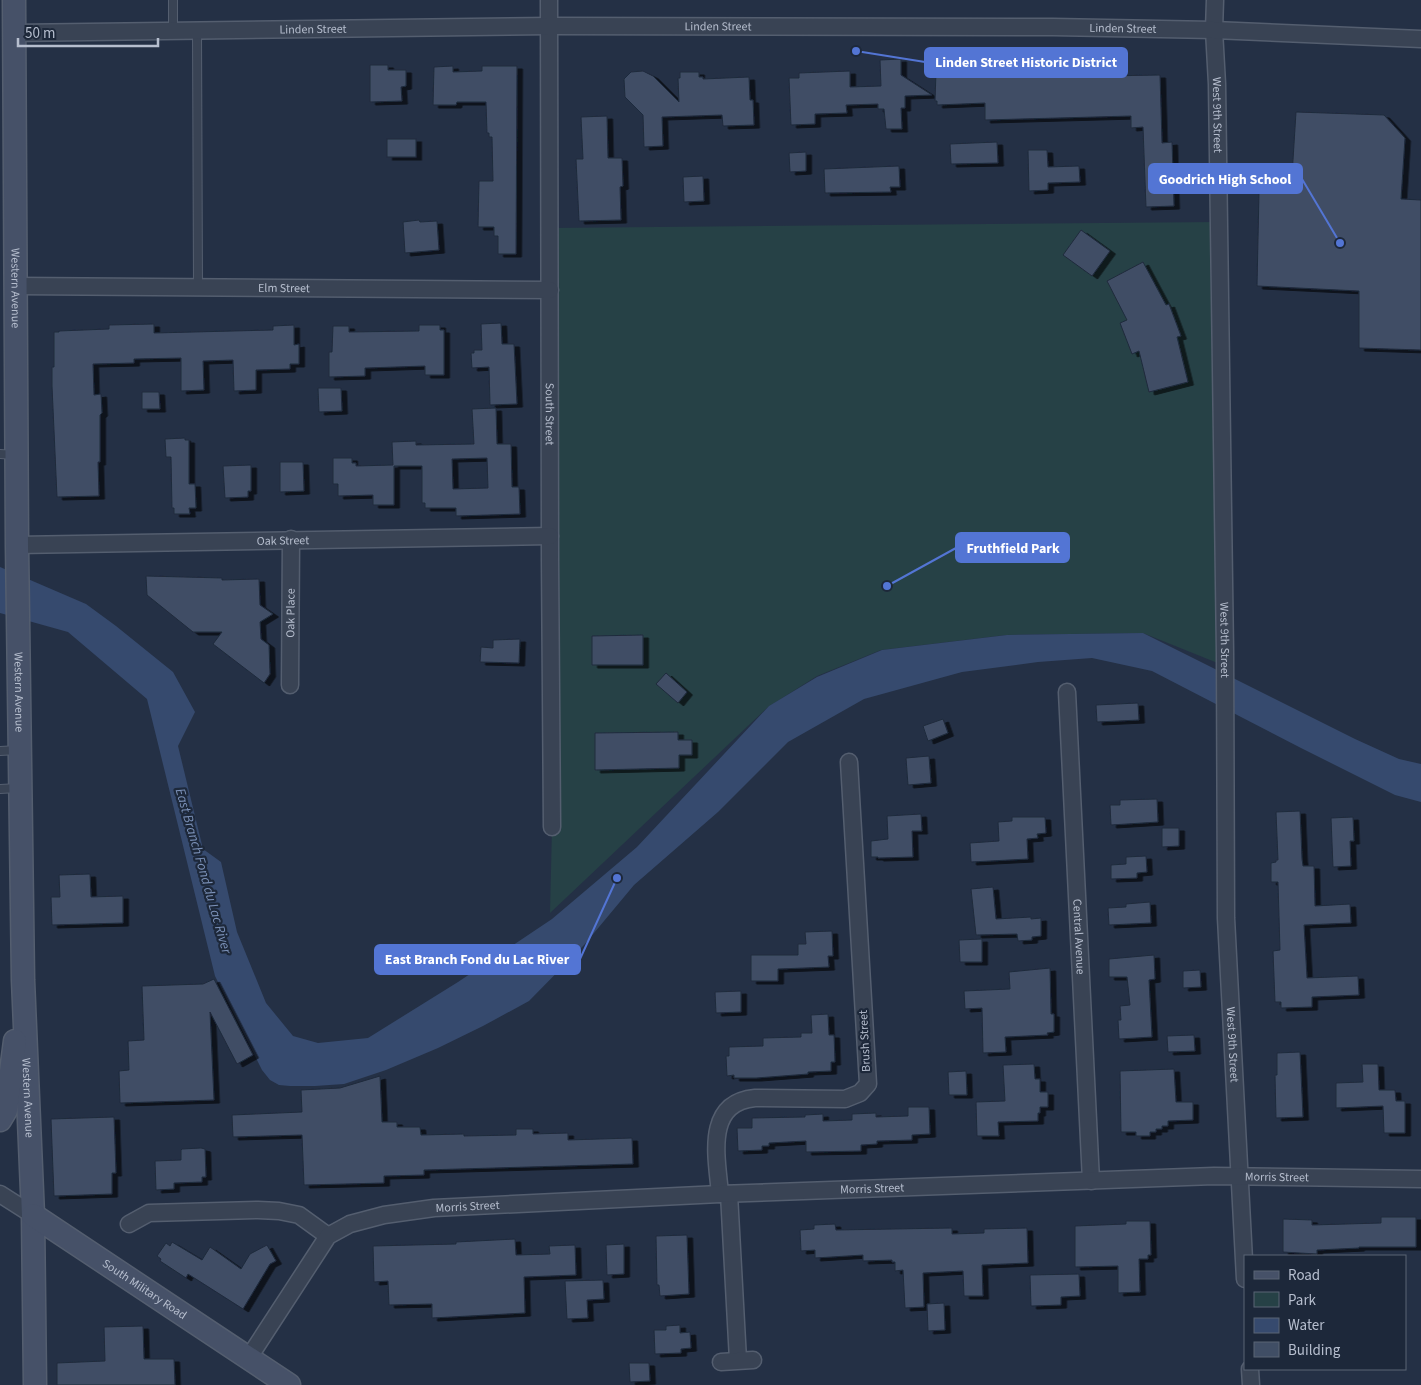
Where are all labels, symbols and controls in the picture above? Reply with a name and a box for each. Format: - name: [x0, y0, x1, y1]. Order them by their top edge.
- scale bar: [18, 15, 158, 47]
- street label: Linden Street: [684, 18, 752, 35]
- street label: Linden Street: [1089, 19, 1157, 37]
- street label: Linden Street: [279, 20, 347, 38]
- text: 50 m: [25, 23, 55, 44]
- callout: Linden Street Historic District: [925, 48, 1127, 77]
- text: Linden Street Historic District: [935, 53, 1118, 73]
- street label: West 9th Street: [1208, 77, 1226, 153]
- callout: Goodrich High School: [1149, 164, 1302, 193]
- text: Goodrich High School: [1159, 170, 1291, 190]
- street label: Western Avenue: [7, 248, 24, 328]
- street label: Elm Street: [258, 279, 310, 297]
- street label: South Street: [541, 383, 558, 445]
- street label: Oak Street: [257, 532, 309, 549]
- callout: Fruthfield Park: [956, 533, 1069, 562]
- text: Fruthfield Park: [966, 539, 1060, 559]
- street label: Oak Place: [282, 588, 299, 638]
- street label: West 9th Street: [1216, 602, 1234, 678]
- street label: Western Avenue: [10, 652, 28, 732]
- water label: East Branch Fond du Lac River: [170, 786, 237, 957]
- street label: Central Avenue: [1069, 898, 1089, 975]
- callout: East Branch Fond du Lac River: [375, 945, 580, 974]
- text: East Branch Fond du Lac River: [385, 950, 570, 970]
- street label: West 9th Street: [1222, 1006, 1243, 1083]
- street label: Brush Street: [855, 1010, 875, 1072]
- street label: Western Avenue: [18, 1057, 38, 1138]
- street label: Morris Street: [1245, 1168, 1309, 1186]
- street label: Morris Street: [840, 1179, 904, 1198]
- street label: Morris Street: [435, 1196, 500, 1216]
- street label: South Military Road: [99, 1255, 190, 1323]
- legend: [1244, 1255, 1406, 1370]
- text: Road: [1288, 1265, 1320, 1286]
- text: Park: [1288, 1290, 1317, 1311]
- text: Water: [1288, 1315, 1325, 1336]
- text: Building: [1288, 1340, 1341, 1361]

